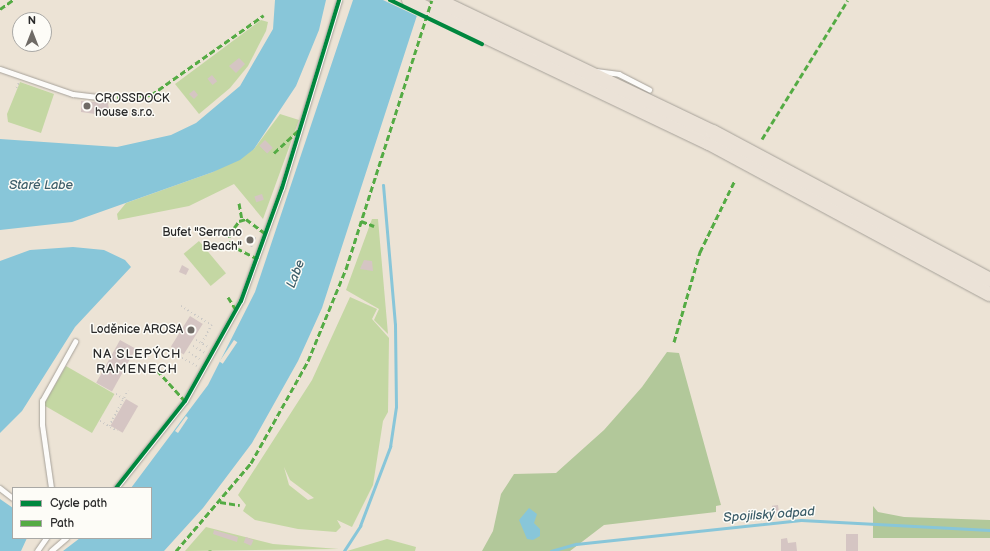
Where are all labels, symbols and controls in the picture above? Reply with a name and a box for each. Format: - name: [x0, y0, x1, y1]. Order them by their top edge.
- north arrow: [12, 12, 52, 52]
- text: N: [28, 14, 36, 27]
- place label: CROSSDOCK house s.r.o.: [95, 92, 170, 120]
- marker: CROSSDOCK house s.r.o.: [82, 101, 92, 111]
- water label: Staré Labe: [9, 177, 73, 193]
- place label: Bufet "Serrano Beach": [162, 226, 242, 254]
- marker: Bufet "Serrano Beach": [245, 235, 255, 245]
- water label: Labe: [284, 258, 308, 290]
- place label: Loděnice AROSA: [90, 323, 183, 337]
- marker: Loděnice AROSA: [186, 325, 196, 335]
- district label: NA SLEPÝCH RAMENECH: [92, 347, 182, 378]
- legend: [12, 487, 152, 539]
- text: Cycle path: [50, 496, 107, 511]
- water label: Spojilský odpad: [722, 504, 816, 526]
- text: Path: [50, 516, 74, 531]

